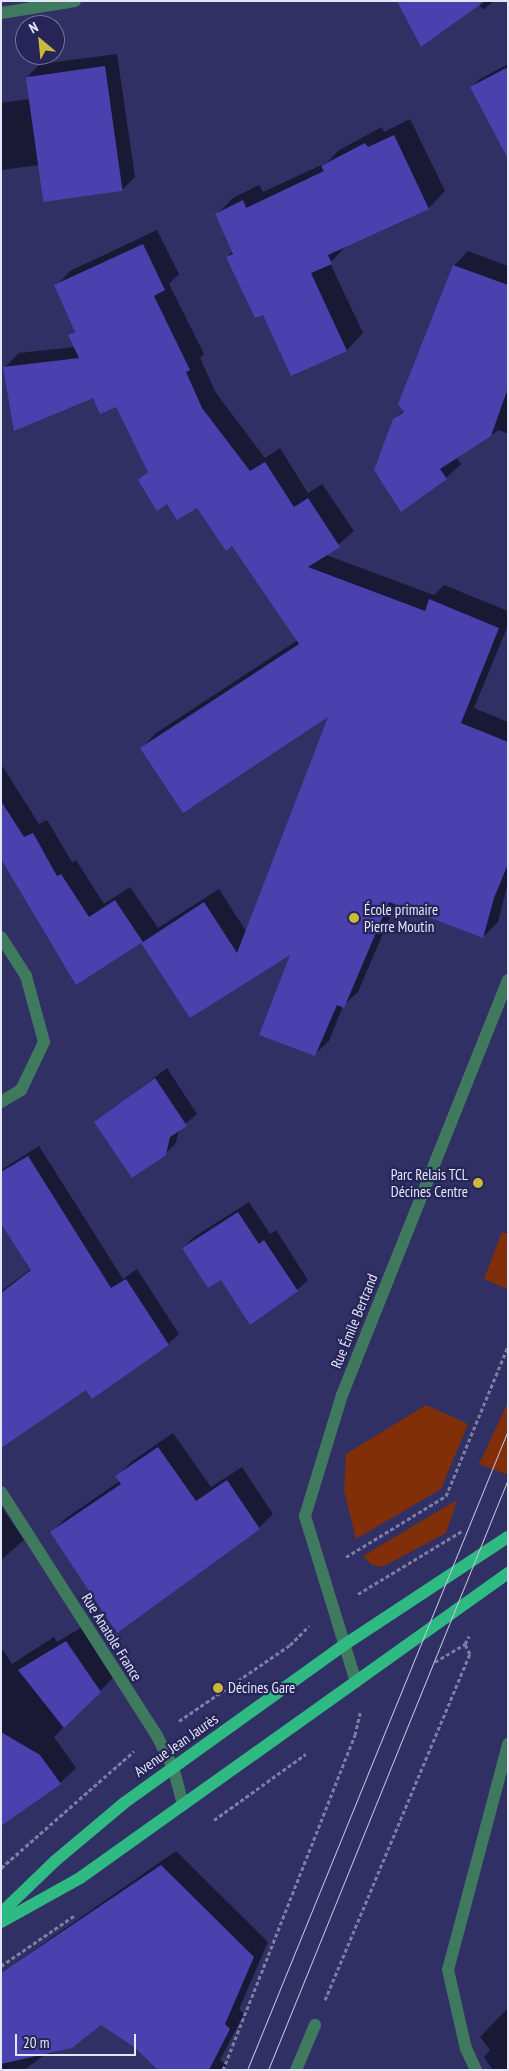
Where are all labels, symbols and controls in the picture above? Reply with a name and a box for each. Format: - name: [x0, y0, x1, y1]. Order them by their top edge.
- north arrow: [15, 15, 65, 65]
- text: N: [26, 18, 41, 37]
- place label: École primaire Pierre Moutin: [364, 900, 438, 935]
- marker: École primaire Pierre Moutin: [348, 912, 360, 924]
- place label: Parc Relais TCL Décines Centre: [390, 1165, 468, 1200]
- marker: Parc Relais TCL Décines Centre: [472, 1177, 484, 1189]
- street label: Rue Émile Bertrand: [327, 1271, 381, 1371]
- street label: Rue Anatole France: [78, 1590, 146, 1684]
- place label: Décines Gare: [228, 1679, 295, 1697]
- marker: Décines Gare: [212, 1682, 224, 1694]
- street label: Avenue Jean Jaurès: [131, 1709, 221, 1781]
- scale bar: [18, 2024, 139, 2056]
- text: 20 m: [23, 2033, 49, 2052]

